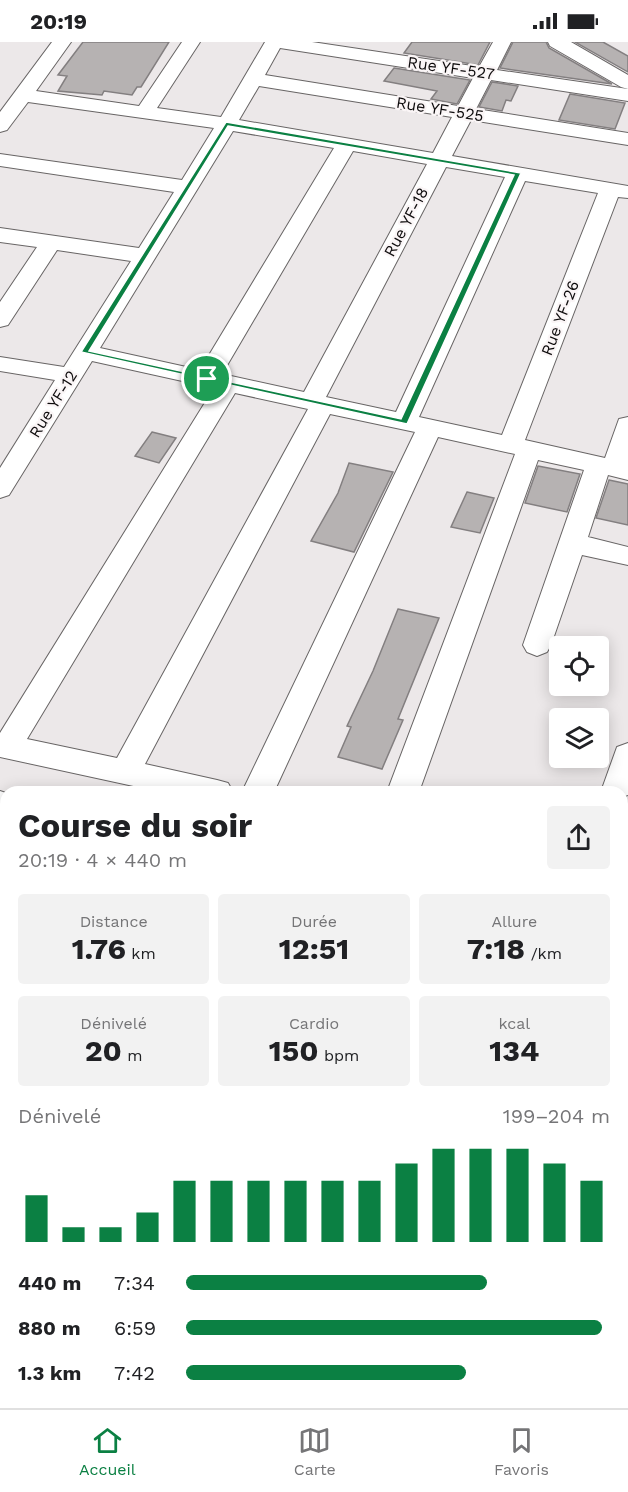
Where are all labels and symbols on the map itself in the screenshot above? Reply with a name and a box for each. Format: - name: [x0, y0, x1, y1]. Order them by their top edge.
- street label: Rue YF-527: [406, 52, 496, 84]
- street label: Rue YF-525: [395, 93, 485, 125]
- street label: Rue YF-18: [380, 184, 432, 260]
- street label: Rue YF-26: [537, 278, 583, 358]
- pin: [181, 353, 232, 404]
- street label: Rue YF-12: [25, 367, 81, 441]

